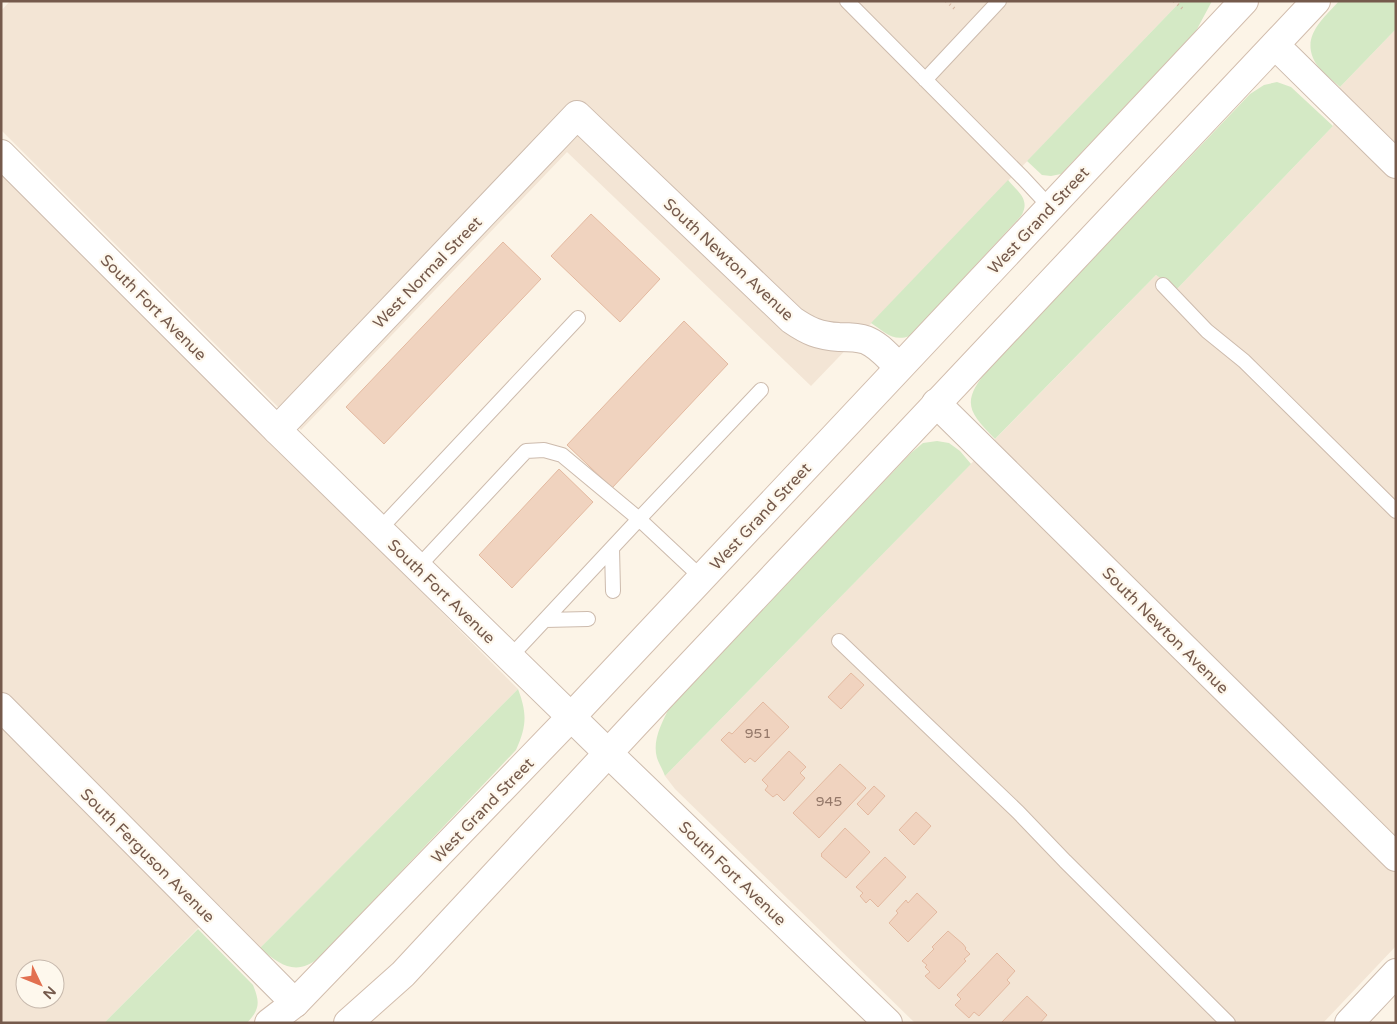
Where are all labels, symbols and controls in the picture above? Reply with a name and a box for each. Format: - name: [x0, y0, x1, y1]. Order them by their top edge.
- street label: West Grand Street: [984, 163, 1094, 278]
- street label: South Newton Avenue: [659, 194, 798, 325]
- street label: West Normal Street: [369, 212, 486, 333]
- street label: South Fort Avenue: [96, 250, 211, 365]
- street label: West Grand Street: [706, 459, 816, 574]
- street label: South Fort Avenue: [383, 535, 499, 648]
- street label: South Newton Avenue: [1098, 563, 1233, 698]
- house number: 951: [745, 725, 771, 742]
- street label: West Grand Street: [427, 754, 538, 868]
- street label: South Ferguson Avenue: [76, 784, 219, 927]
- house number: 945: [816, 793, 842, 810]
- street label: South Fort Avenue: [674, 817, 790, 930]
- north arrow: [15, 959, 65, 1009]
- text: N: [39, 983, 59, 1002]

